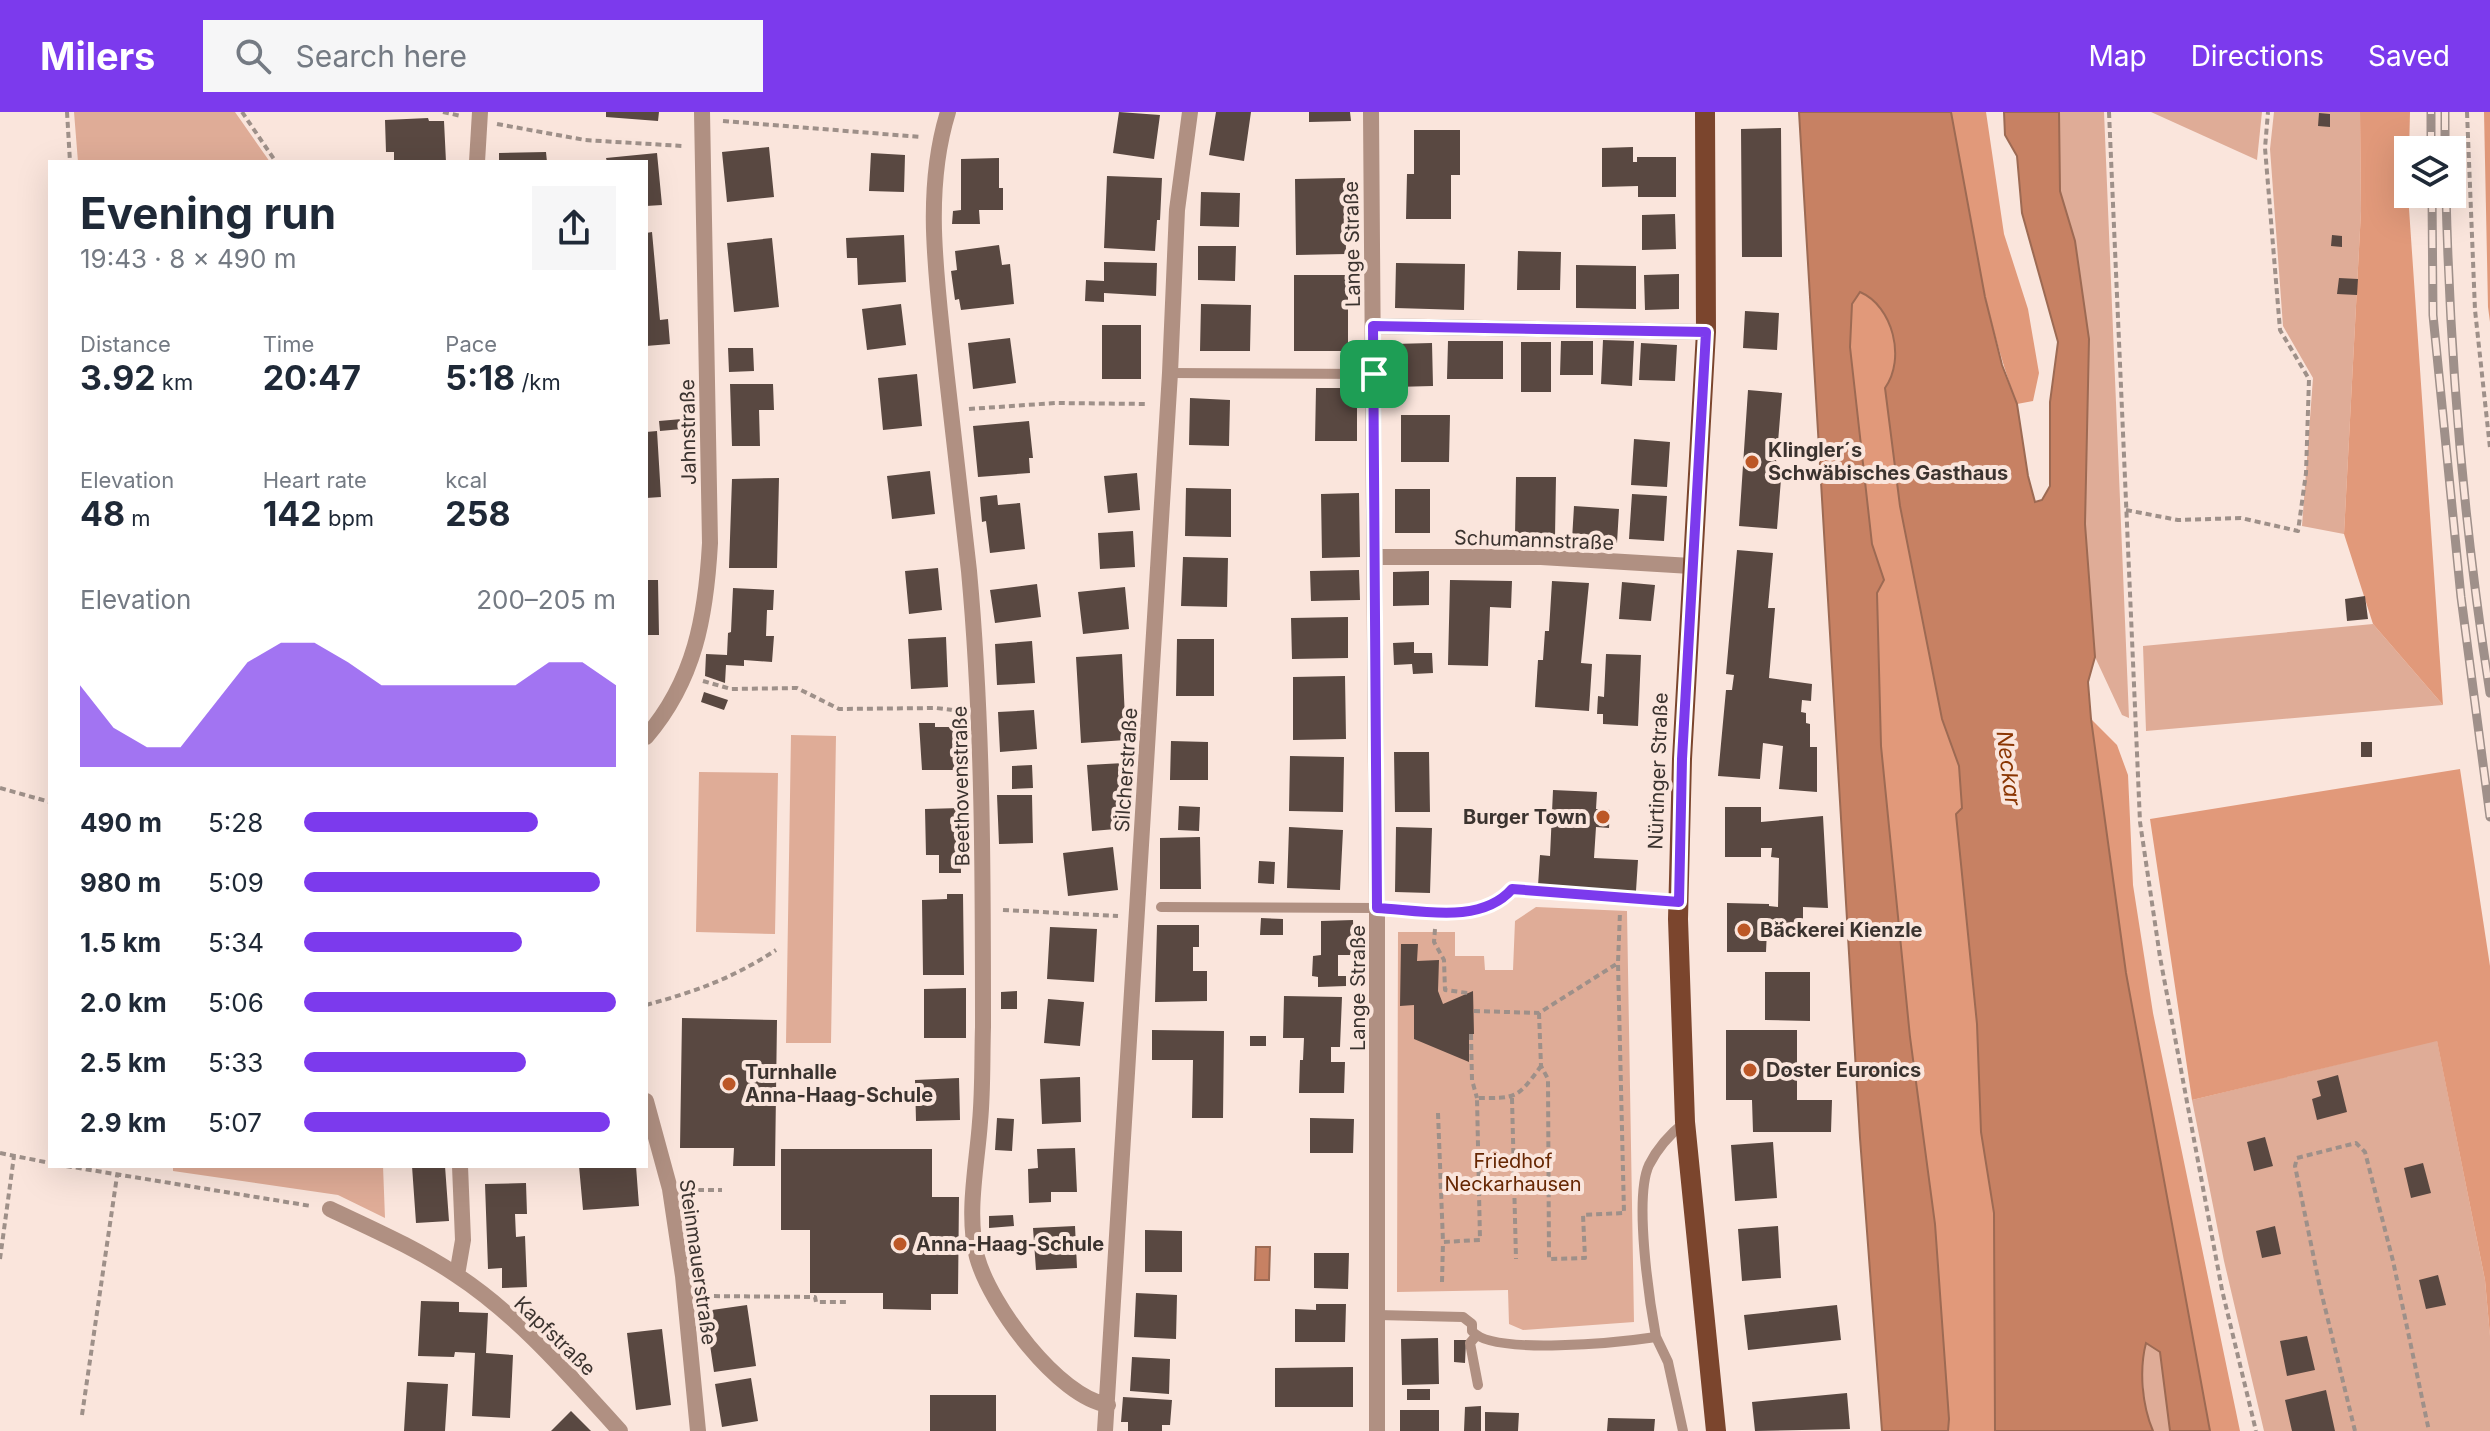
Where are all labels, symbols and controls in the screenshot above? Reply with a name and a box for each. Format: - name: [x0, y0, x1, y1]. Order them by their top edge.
- search box: [203, 20, 763, 92]
- text: Milers: [40, 33, 155, 79]
- icon: search: [231, 34, 275, 78]
- text: Search here: [295, 38, 467, 74]
- text: Map: [2088, 39, 2147, 73]
- text: Directions: [2191, 39, 2324, 73]
- text: Saved: [2368, 39, 2450, 73]
- map controls: [2394, 136, 2466, 208]
- button: layers: [2394, 136, 2466, 208]
- street label: Lange Straße: [1339, 181, 1365, 307]
- text: Evening run: [80, 186, 336, 240]
- button: share: [532, 186, 616, 270]
- text: 19:43 · 8 × 490 m: [80, 243, 296, 274]
- text: Distance: [80, 331, 171, 357]
- text: Time: [263, 331, 314, 357]
- text: Pace: [445, 331, 497, 357]
- pin: [1340, 340, 1408, 408]
- icon: arrive: [1352, 352, 1396, 396]
- text: 3.92: [80, 357, 156, 398]
- text: 20:47: [263, 357, 361, 398]
- text: 5:18: [445, 357, 515, 398]
- text: km: [156, 369, 193, 395]
- text: /km: [515, 369, 561, 395]
- street label: Jahnstraße: [675, 379, 701, 485]
- place label: Klingler´s Schwäbisches Gasthaus: [1768, 438, 2008, 485]
- marker: Klingler´s Schwäbisches Gasthaus: [1743, 453, 1761, 471]
- text: Elevation: [80, 467, 174, 493]
- text: Heart rate: [263, 467, 367, 493]
- text: kcal: [445, 467, 487, 493]
- text: 48: [80, 493, 125, 534]
- text: 142: [263, 493, 322, 534]
- text: 258: [445, 493, 511, 534]
- text: m: [125, 505, 151, 531]
- text: bpm: [322, 505, 374, 531]
- street label: Schumannstraße: [1454, 525, 1614, 555]
- text: Elevation: [80, 584, 191, 615]
- text: 200–205 m: [476, 584, 616, 615]
- street label: Nürtinger Straße: [1643, 692, 1673, 850]
- street label: Beethovenstraße: [948, 706, 974, 866]
- street label: Silcherstraße: [1110, 707, 1142, 833]
- water label: Neckar: [1992, 729, 2027, 808]
- place label: Burger Town: [1463, 805, 1587, 829]
- text: 490 m: [80, 807, 162, 838]
- text: 5:28: [208, 807, 263, 838]
- marker: Burger Town: [1594, 808, 1612, 826]
- text: 980 m: [80, 867, 161, 898]
- text: 5:09: [208, 867, 264, 898]
- place label: Bäckerei Kienzle: [1760, 918, 1923, 942]
- marker: Bäckerei Kienzle: [1735, 921, 1753, 939]
- street label: Lange Straße: [1346, 925, 1370, 1051]
- text: 1.5 km: [80, 927, 161, 958]
- text: 5:34: [208, 927, 264, 958]
- text: 2.0 km: [80, 987, 167, 1018]
- text: 5:06: [208, 987, 264, 1018]
- text: 2.5 km: [80, 1047, 166, 1078]
- text: 5:33: [208, 1047, 263, 1078]
- place label: Doster Euronics: [1766, 1058, 1921, 1082]
- place label: Turnhalle Anna-Haag-Schule: [745, 1060, 933, 1107]
- marker: Doster Euronics: [1741, 1061, 1759, 1079]
- marker: Turnhalle Anna-Haag-Schule: [720, 1075, 738, 1093]
- text: 2.9 km: [80, 1107, 167, 1138]
- text: 5:07: [208, 1107, 262, 1138]
- park label: Friedhof Neckarhausen: [1444, 1149, 1582, 1196]
- street label: Steinmauerstraße: [674, 1178, 722, 1346]
- place label: Anna-Haag-Schule: [916, 1232, 1104, 1256]
- marker: Anna-Haag-Schule: [891, 1235, 909, 1253]
- street label: Kapfstraße: [509, 1291, 601, 1381]

